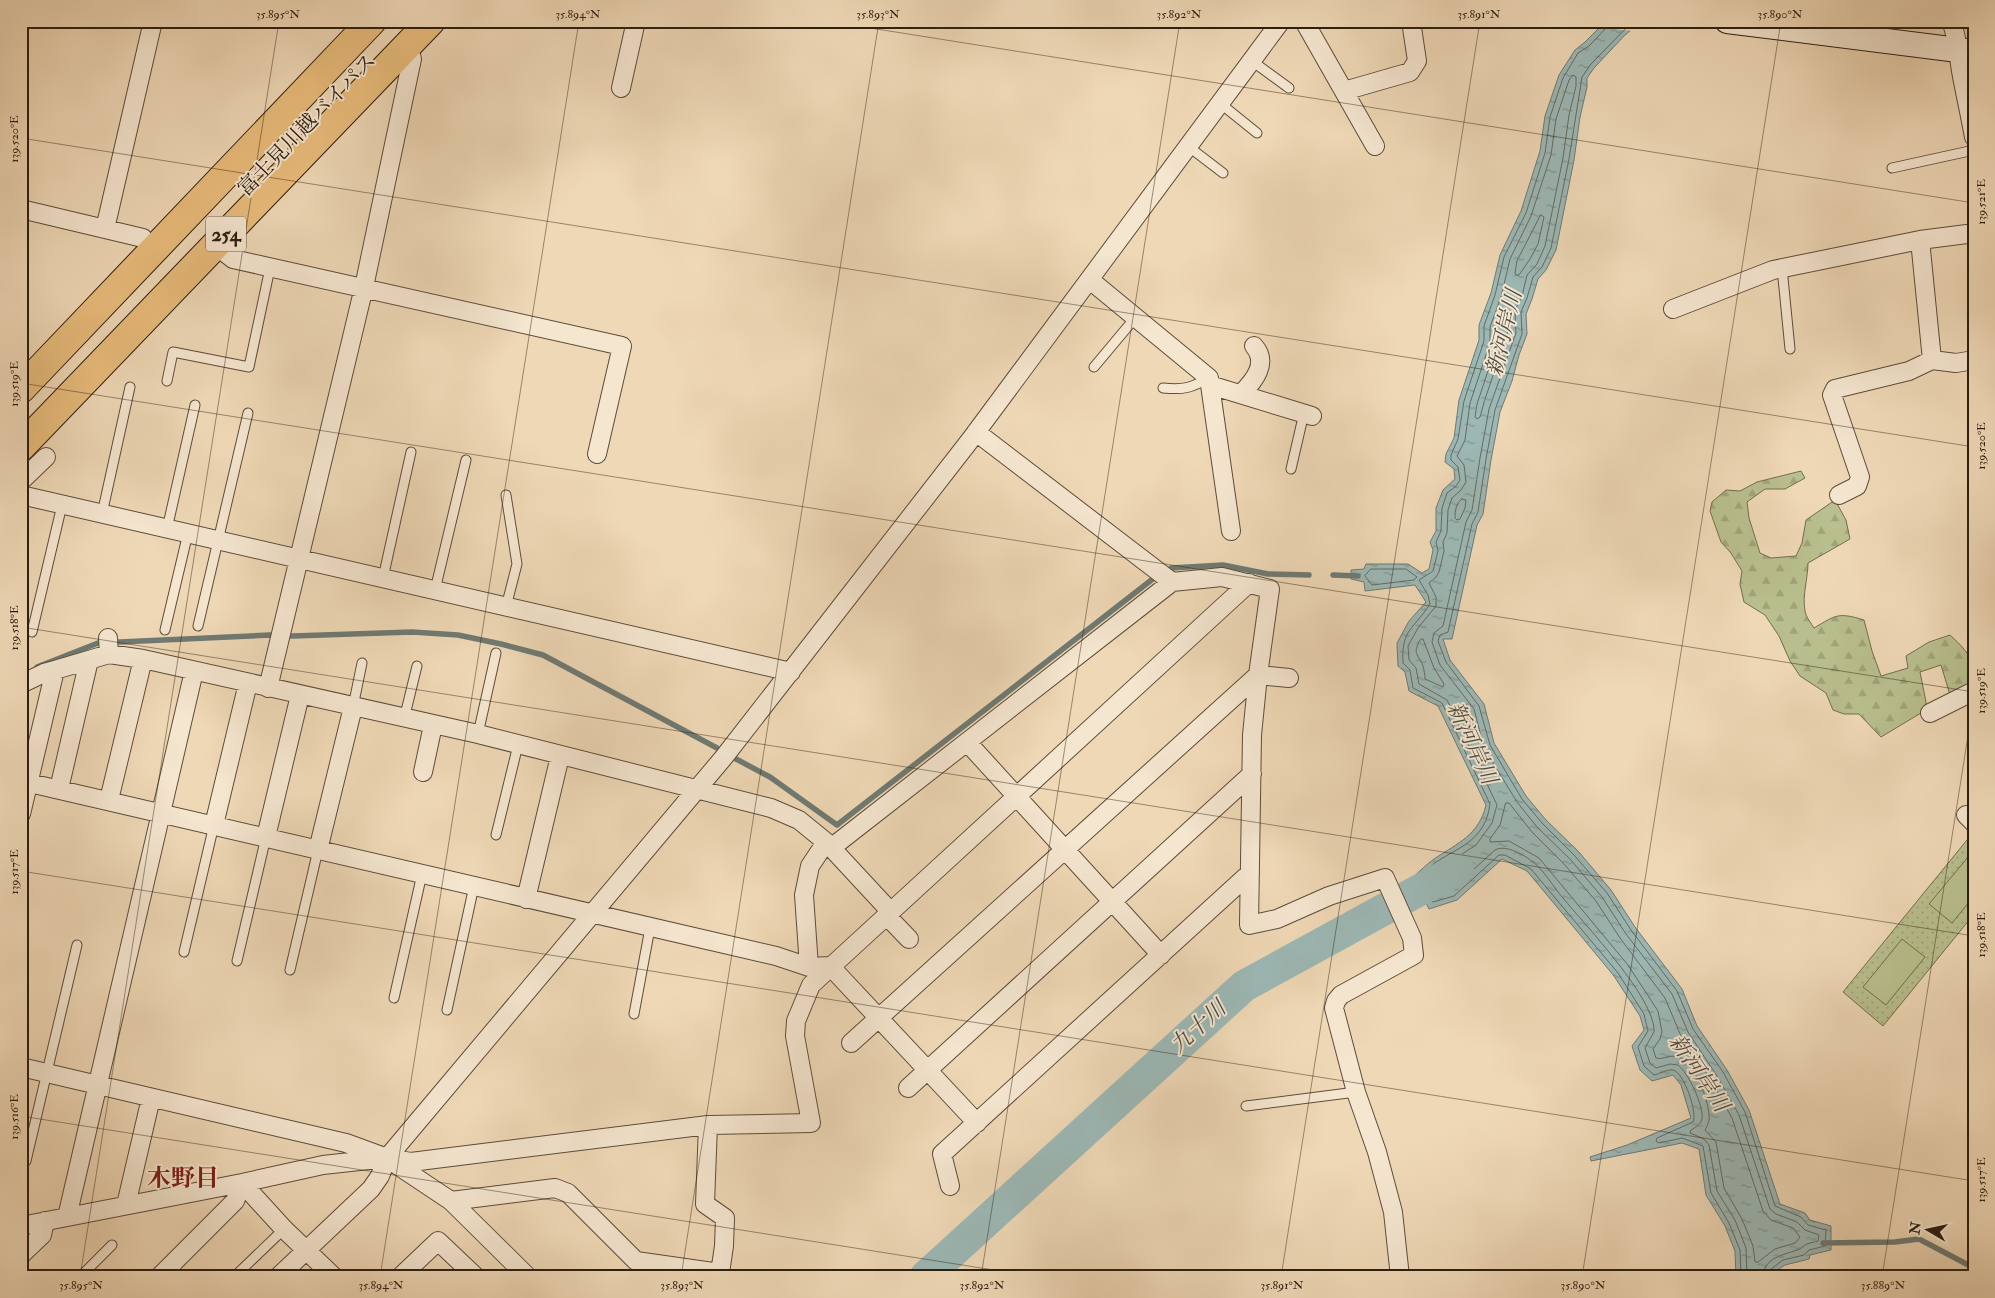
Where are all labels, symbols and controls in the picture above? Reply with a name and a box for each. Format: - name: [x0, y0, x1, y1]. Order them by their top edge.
- text: 35.895°N: [256, 7, 300, 22]
- text: 35.894°N: [555, 7, 601, 22]
- text: 35.893°N: [856, 7, 900, 22]
- text: 35.892°N: [1157, 7, 1202, 22]
- text: 35.891°N: [1457, 7, 1501, 22]
- text: 35.890°N: [1758, 7, 1803, 22]
- street label: 富士見川越バイパス: [232, 48, 382, 202]
- text: 139.520°E: [7, 115, 22, 163]
- text: 139.521°E: [1974, 179, 1989, 225]
- road number: 254: [206, 216, 246, 252]
- water label: 新河岸川: [1480, 285, 1529, 379]
- text: 139.519°E: [7, 361, 22, 407]
- text: 139.520°E: [1974, 422, 1989, 470]
- text: 139.518°E: [7, 605, 22, 651]
- text: 139.519°E: [1974, 668, 1989, 714]
- water label: 新河岸川: [1441, 697, 1504, 791]
- text: 139.517°E: [7, 849, 22, 895]
- text: 139.518°E: [1974, 912, 1989, 958]
- water label: 九十川: [1164, 993, 1233, 1059]
- water label: 新河岸川: [1663, 1029, 1736, 1119]
- text: 139.516°E: [7, 1094, 22, 1140]
- text: 139.517°E: [1974, 1157, 1989, 1203]
- district label: 木野目: [147, 1163, 219, 1194]
- north arrow: [1902, 1206, 1952, 1256]
- text: N: [1906, 1220, 1925, 1237]
- text: 35.895°N: [59, 1278, 103, 1293]
- text: 35.894°N: [358, 1278, 404, 1293]
- text: 35.893°N: [660, 1278, 704, 1293]
- text: 35.892°N: [960, 1278, 1005, 1293]
- text: 35.891°N: [1260, 1278, 1304, 1293]
- text: 35.890°N: [1561, 1278, 1606, 1293]
- text: 35.889°N: [1861, 1278, 1905, 1293]

